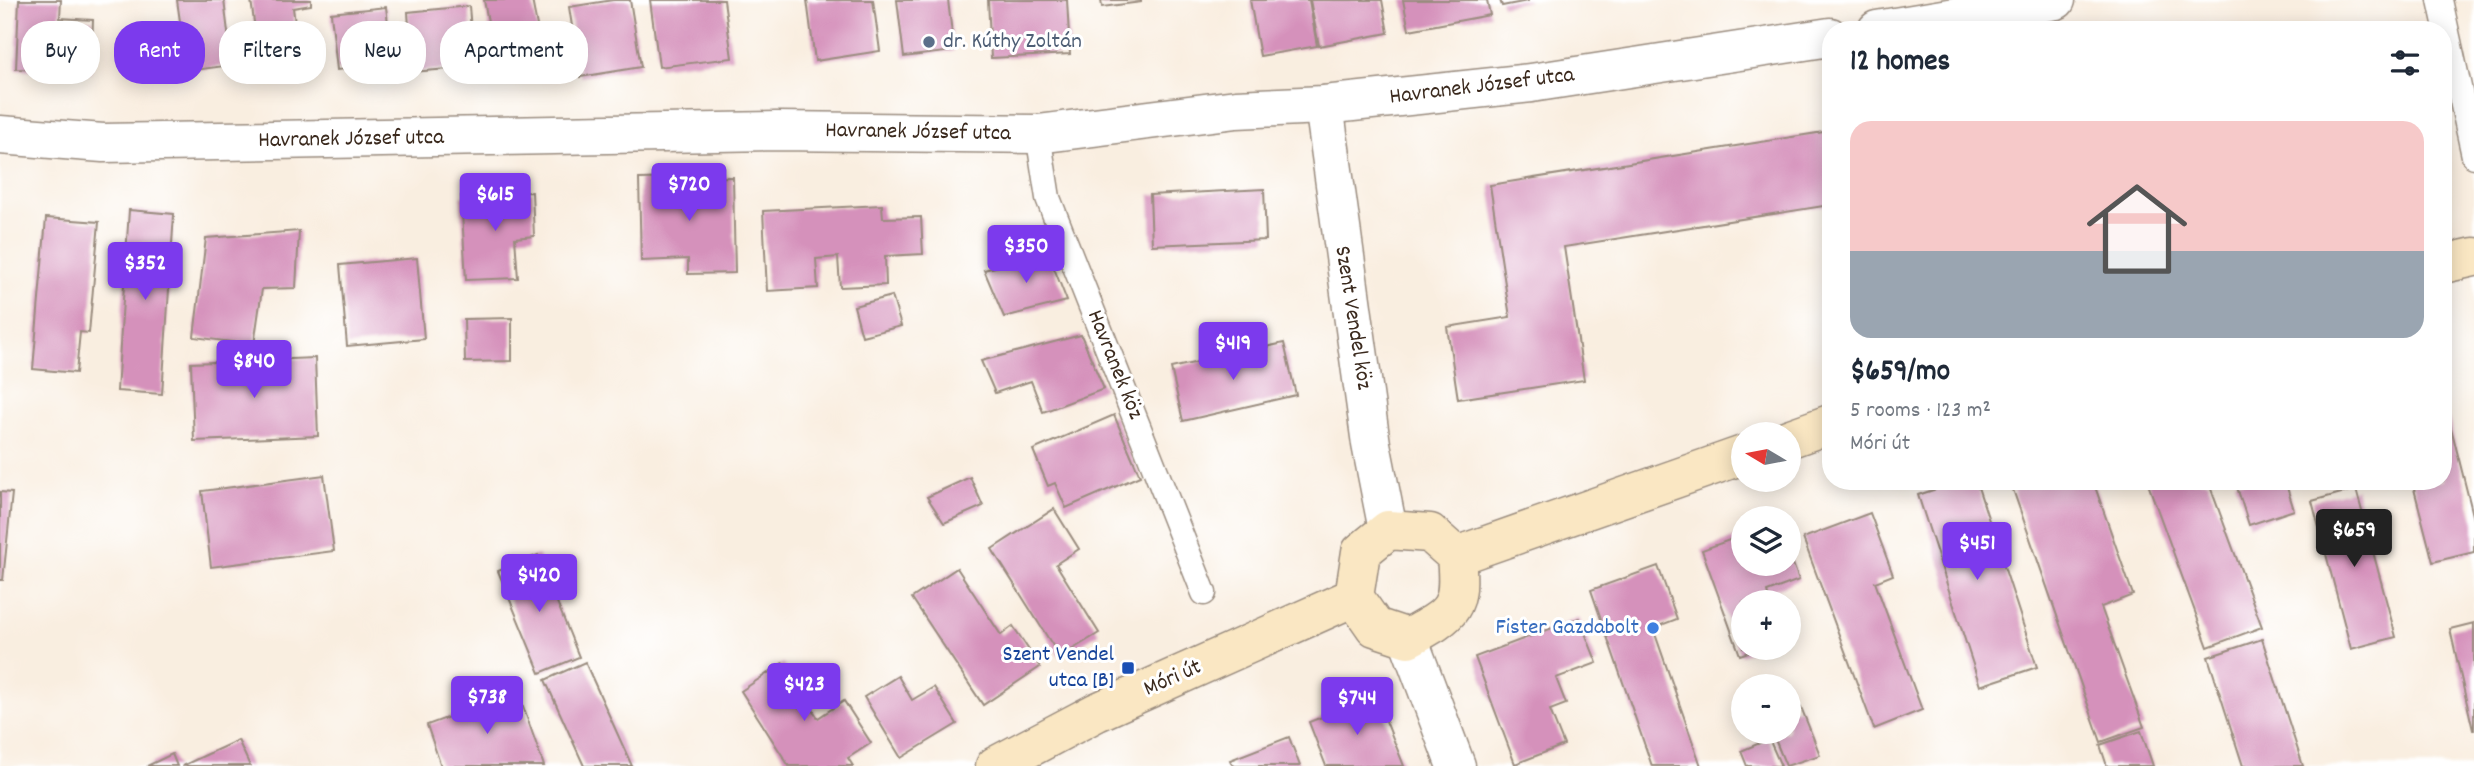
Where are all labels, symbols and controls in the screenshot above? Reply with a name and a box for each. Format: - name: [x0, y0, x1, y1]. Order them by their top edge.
- chip: Buy: [21, 21, 100, 84]
- chip: Rent: [114, 21, 205, 84]
- chip: Filters: [219, 21, 326, 84]
- chip: New: [340, 21, 426, 84]
- chip: Apartment: [440, 21, 588, 84]
- place label: dr. Kúthy Zoltán: [943, 26, 1082, 59]
- marker: dr. Kúthy Zoltán: [921, 34, 937, 50]
- text: 12 homes: [1850, 42, 1950, 85]
- icon: filters: [2386, 44, 2424, 82]
- street label: Havranek József utca: [1388, 59, 1577, 115]
- street label: Havranek József utca: [825, 115, 1012, 151]
- street label: Havranek József utca: [258, 122, 445, 158]
- pin: $720: [648, 164, 730, 223]
- icon: home: [2074, 166, 2200, 292]
- text: $720: [667, 169, 711, 202]
- pin: $615: [454, 174, 536, 233]
- text: $615: [476, 179, 514, 212]
- pin: $350: [985, 226, 1067, 285]
- text: $350: [1003, 231, 1049, 264]
- pin: $352: [104, 243, 186, 302]
- street label: Szent Vendel köz: [1324, 244, 1380, 393]
- text: $352: [124, 248, 166, 281]
- street label: Havranek köz: [1077, 305, 1151, 425]
- pin: $419: [1192, 322, 1274, 382]
- text: $419: [1215, 328, 1251, 361]
- pin: $840: [213, 340, 295, 400]
- text: $840: [233, 346, 275, 379]
- text: $659/mo: [1850, 352, 1950, 395]
- text: 5 rooms · 123 m²: [1850, 395, 1991, 428]
- north arrow: [1731, 422, 1801, 492]
- map controls: [1731, 422, 1801, 744]
- text: Móri út: [1850, 428, 1910, 461]
- button: layers: [1731, 506, 1801, 576]
- pin: $659: [2313, 510, 2395, 569]
- text: $659: [2332, 515, 2376, 548]
- pin: $451: [1936, 522, 2018, 582]
- text: $451: [1959, 528, 1995, 561]
- pin: $420: [498, 554, 580, 614]
- text: $420: [517, 560, 561, 593]
- button: +: [1731, 590, 1801, 660]
- place label: Fister Gazdabolt: [1496, 612, 1639, 645]
- marker: Fister Gazdabolt: [1645, 620, 1661, 636]
- place label: Szent Vendel utca [B]: [1002, 639, 1115, 698]
- street label: Móri út: [1139, 652, 1207, 706]
- marker: Szent Vendel utca [B]: [1120, 660, 1136, 676]
- pin: $423: [763, 664, 845, 723]
- text: $423: [783, 669, 825, 702]
- button: −: [1731, 674, 1801, 744]
- pin: $738: [446, 676, 528, 736]
- pin: $744: [1316, 678, 1398, 737]
- text: $738: [467, 682, 507, 715]
- text: $744: [1337, 683, 1377, 716]

